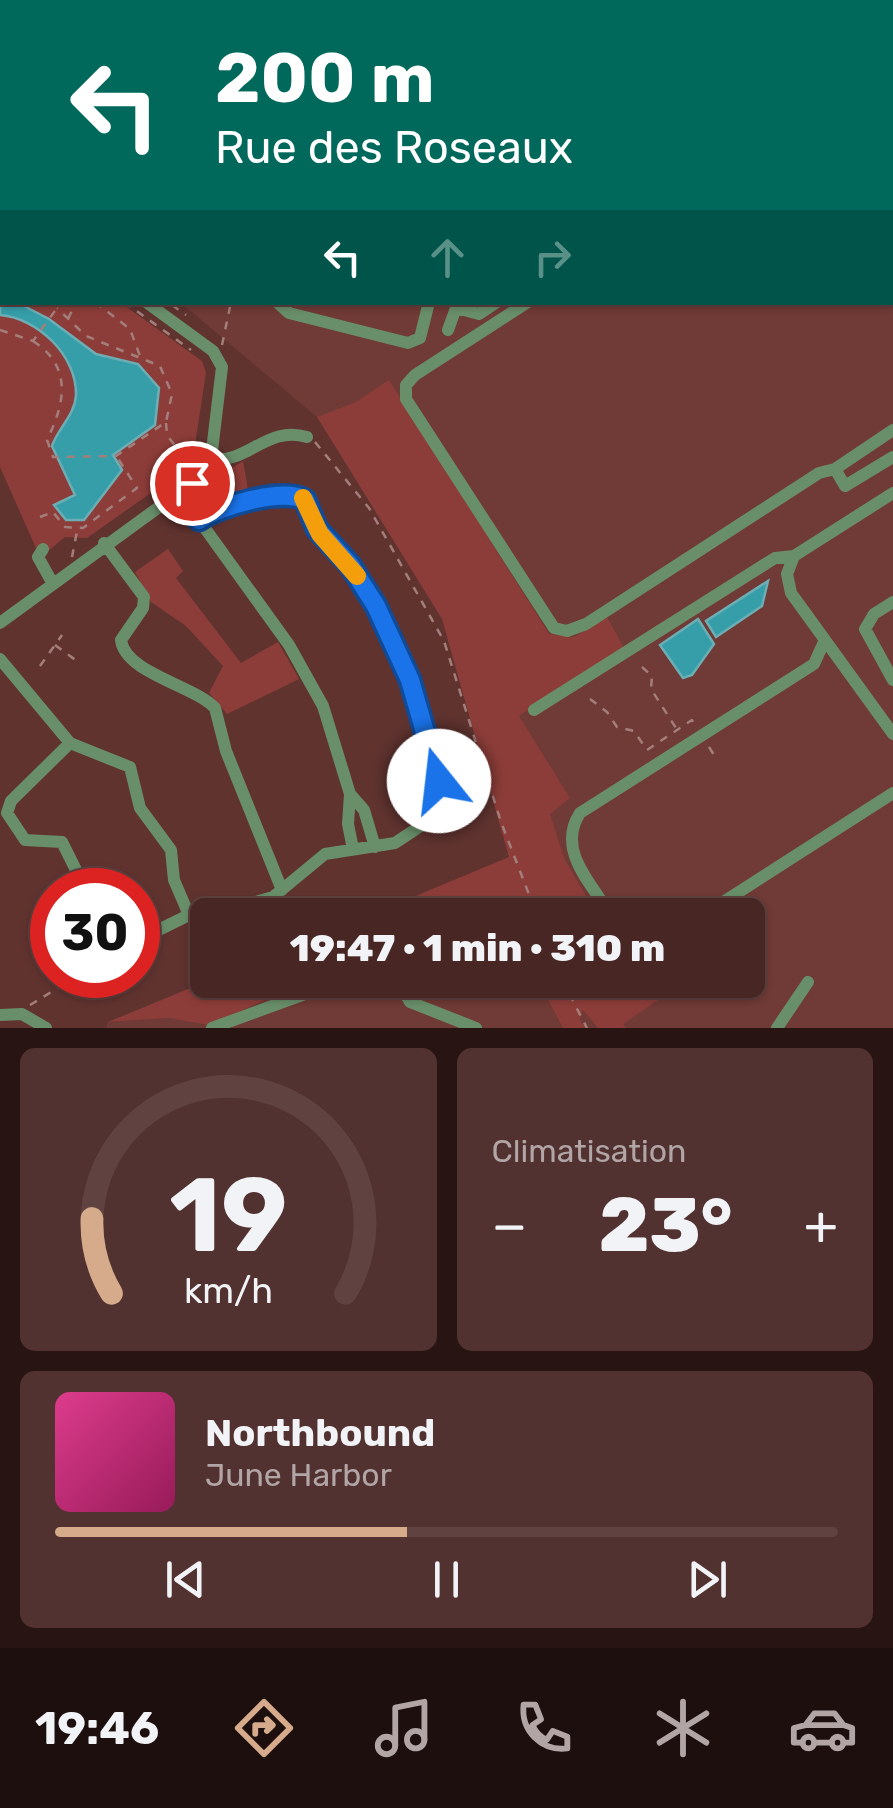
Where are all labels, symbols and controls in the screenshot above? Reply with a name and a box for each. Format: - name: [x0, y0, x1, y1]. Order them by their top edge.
- text: 200 m: [215, 37, 435, 120]
- icon: left: [50, 40, 180, 170]
- text: Rue des Roseaux: [215, 121, 573, 174]
- icon: left: [315, 230, 370, 285]
- icon: ahead: [420, 230, 475, 285]
- icon: right: [525, 230, 580, 285]
- pin: [150, 441, 235, 526]
- icon: arrive: [165, 456, 220, 511]
- position arrow: [387, 729, 491, 833]
- speed limit sign: 30: [30, 868, 160, 998]
- text: 19:47 · 1 min · 310 m: [290, 925, 665, 971]
- text: Climatisation: [492, 1132, 686, 1170]
- text: 19: [169, 1154, 287, 1277]
- text: 23°: [599, 1181, 732, 1270]
- text: −: [492, 1193, 527, 1258]
- text: +: [804, 1193, 838, 1258]
- text: km/h: [184, 1270, 273, 1312]
- text: Northbound: [205, 1410, 435, 1456]
- text: June Harbor: [205, 1456, 392, 1494]
- icon: previous: [158, 1552, 213, 1607]
- icon: pause: [419, 1552, 474, 1607]
- icon: next: [680, 1552, 735, 1607]
- icon: directions: [229, 1693, 299, 1763]
- icon: music: [369, 1693, 439, 1763]
- icon: phone: [509, 1693, 579, 1763]
- icon: climate: [648, 1693, 718, 1763]
- icon: car: [788, 1693, 858, 1763]
- text: 19:46: [35, 1702, 159, 1755]

